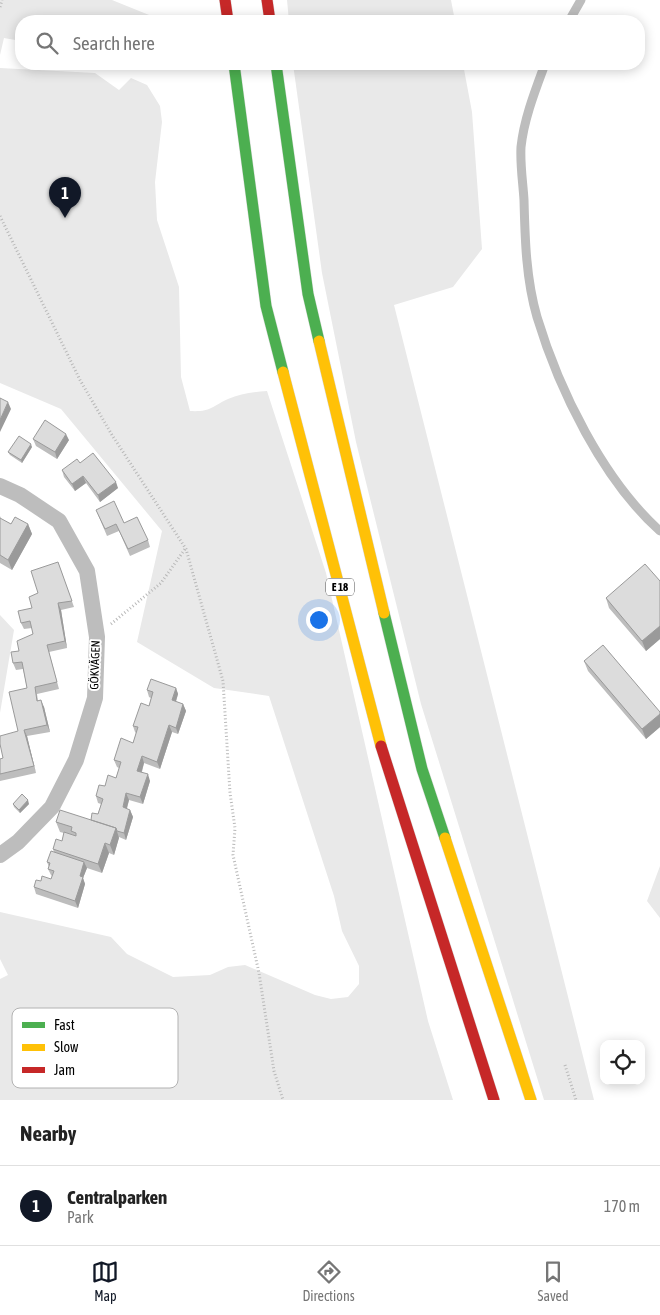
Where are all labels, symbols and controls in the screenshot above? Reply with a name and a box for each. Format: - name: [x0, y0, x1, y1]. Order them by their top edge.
- search box: [15, 15, 645, 70]
- icon: search: [33, 29, 61, 57]
- text: Search here: [73, 32, 155, 54]
- pin: 1: [49, 177, 81, 218]
- road number: E 18: [326, 578, 354, 596]
- your location: [306, 607, 332, 633]
- street label: GÖKVÄGEN: [87, 640, 103, 690]
- legend: [12, 1008, 178, 1088]
- text: Fast: [54, 1017, 75, 1033]
- text: Slow: [54, 1039, 79, 1055]
- map controls: [600, 1040, 645, 1085]
- button: locate: [600, 1040, 645, 1085]
- text: Jam: [54, 1062, 75, 1078]
- text: Nearby: [20, 1121, 76, 1145]
- text: Centralparken: [67, 1186, 167, 1208]
- text: 1: [32, 1197, 40, 1215]
- text: 170 m: [604, 1197, 640, 1215]
- text: Park: [67, 1208, 94, 1226]
- tab: Map: [91, 1258, 119, 1304]
- tab: Directions: [302, 1258, 355, 1304]
- tab: Saved: [538, 1258, 569, 1304]

